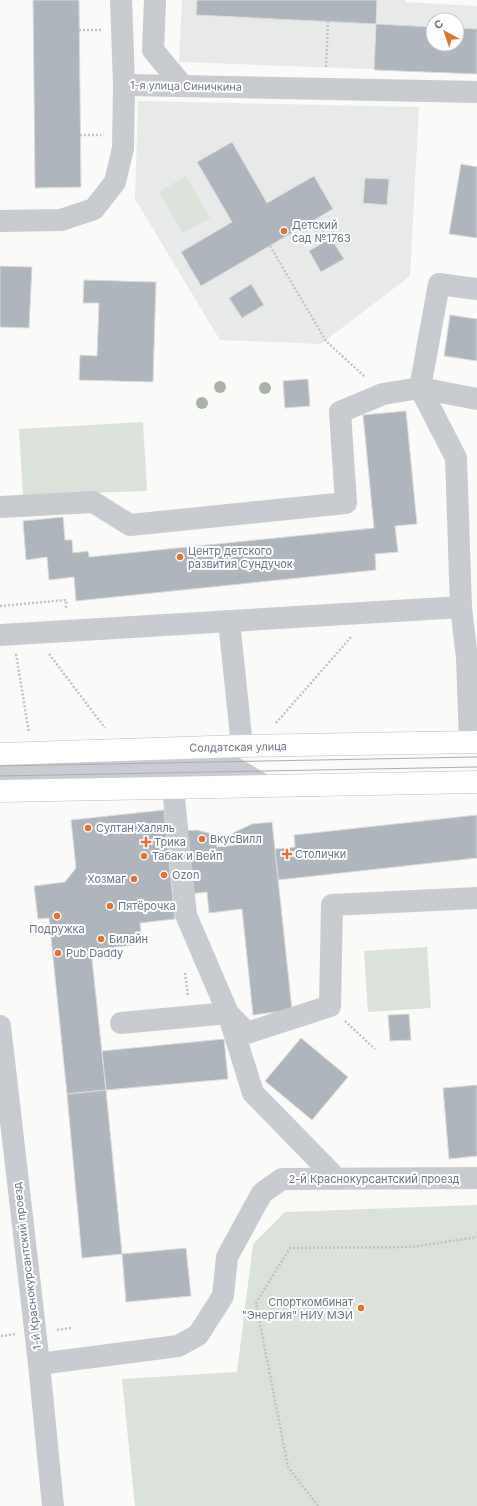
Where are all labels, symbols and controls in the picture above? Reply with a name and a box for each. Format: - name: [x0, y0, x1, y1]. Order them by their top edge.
- north arrow: [425, 12, 465, 52]
- text: С: [431, 16, 446, 32]
- street label: 1-я улица Синичкина: [130, 78, 242, 94]
- place label: Детский сад №1763: [292, 218, 351, 245]
- marker: Детский сад №1763: [279, 226, 289, 236]
- place label: Центр детского развития Сундучок: [188, 544, 293, 571]
- marker: Центр детского развития Сундучок: [175, 552, 185, 562]
- street label: Солдатская улица: [189, 739, 287, 755]
- place label: Султан Халяль: [96, 821, 175, 835]
- marker: Султан Халяль: [83, 823, 93, 833]
- place label: ВкусВилл: [210, 832, 262, 846]
- marker: ВкусВилл: [197, 834, 207, 844]
- place label: Трика: [154, 835, 186, 849]
- marker: Трика: [141, 837, 151, 847]
- place label: Столички: [295, 847, 346, 861]
- place label: Табак и Вейп: [152, 849, 222, 863]
- marker: Столички: [282, 849, 292, 859]
- marker: Табак и Вейп: [139, 851, 149, 861]
- place label: Ozon: [172, 868, 199, 882]
- marker: Ozon: [159, 870, 169, 880]
- place label: Хозмаг: [87, 872, 126, 886]
- marker: Хозмаг: [129, 874, 139, 884]
- place label: Пятёрочка: [118, 899, 176, 913]
- marker: Пятёрочка: [105, 901, 115, 911]
- marker: Подружка: [52, 911, 62, 921]
- place label: Подружка: [29, 922, 85, 936]
- place label: Билайн: [109, 932, 148, 946]
- marker: Билайн: [96, 934, 106, 944]
- place label: Pub Daddy: [66, 946, 123, 960]
- marker: Pub Daddy: [53, 948, 63, 958]
- street label: 2-й Краснокурсантский проезд: [289, 1172, 460, 1186]
- street label: 1-й Краснокурсантский проезд: [10, 1181, 44, 1351]
- place label: Спорткомбинат "Энергия" НИУ МЭИ: [242, 1295, 354, 1322]
- marker: Спорткомбинат "Энергия" НИУ МЭИ: [356, 1303, 366, 1313]

